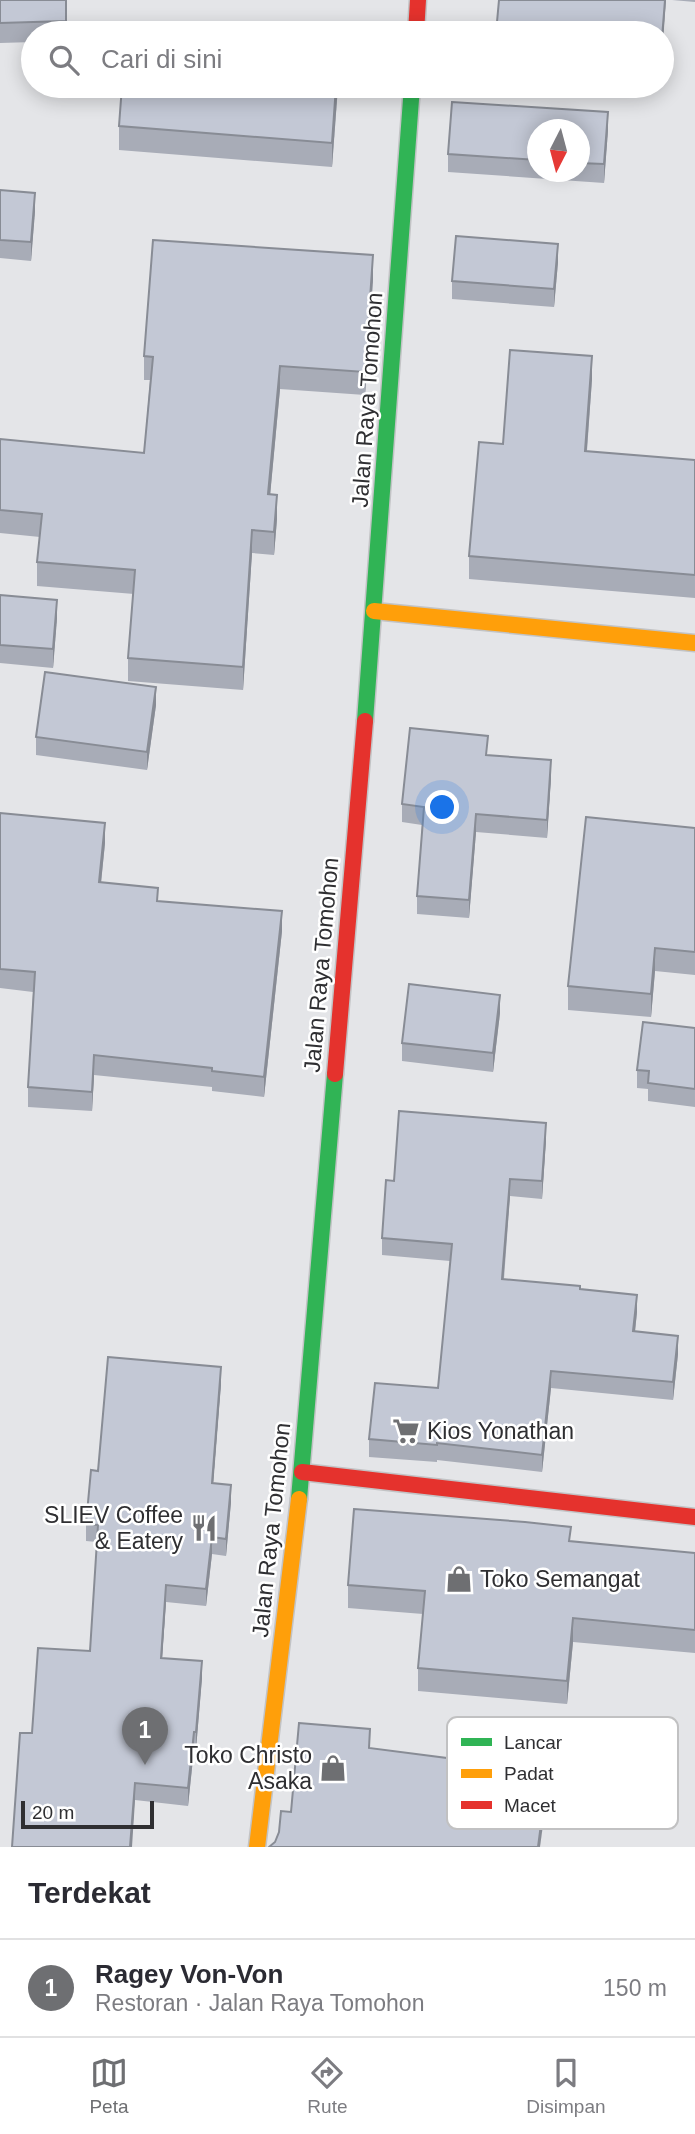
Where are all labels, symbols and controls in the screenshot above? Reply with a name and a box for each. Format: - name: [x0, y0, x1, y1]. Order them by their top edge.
- search box: [21, 21, 674, 98]
- icon: search: [45, 41, 83, 79]
- text: Cari di sini: [101, 44, 222, 74]
- north arrow: [527, 119, 590, 182]
- street label: Jalan Raya Tomohon: [347, 292, 387, 508]
- your location: [425, 790, 459, 824]
- street label: Jalan Raya Tomohon: [299, 856, 343, 1074]
- supermarket icon: Kios Yonathan: [391, 1416, 421, 1446]
- place label: Kios Yonathan: [427, 1418, 574, 1444]
- street label: Jalan Raya Tomohon: [247, 1421, 295, 1639]
- place label: SLIEV Coffee & Eatery: [44, 1502, 183, 1554]
- restaurant icon: SLIEV Coffee & Eatery: [189, 1513, 219, 1543]
- shop icon: Toko Semangat: [444, 1564, 474, 1594]
- place label: Toko Semangat: [480, 1566, 640, 1592]
- pin: 1: [122, 1707, 168, 1765]
- legend: [447, 1717, 678, 1829]
- text: Lancar: [504, 1732, 563, 1753]
- place label: Toko Christo Asaka: [184, 1742, 312, 1794]
- shop icon: Toko Christo Asaka: [318, 1753, 348, 1783]
- text: Padat: [504, 1763, 554, 1784]
- text: Macet: [504, 1795, 556, 1816]
- scale bar: [21, 1798, 154, 1830]
- text: 20 m: [32, 1802, 74, 1823]
- text: Terdekat: [28, 1876, 151, 1909]
- text: Ragey Von-Von: [95, 1959, 283, 1989]
- text: 1: [45, 1975, 57, 2001]
- text: 150 m: [603, 1975, 667, 2001]
- text: Restoran · Jalan Raya Tomohon: [95, 1990, 424, 2016]
- tab: Peta: [89, 2054, 129, 2118]
- tab: Rute: [307, 2054, 348, 2118]
- tab: Disimpan: [526, 2054, 606, 2118]

